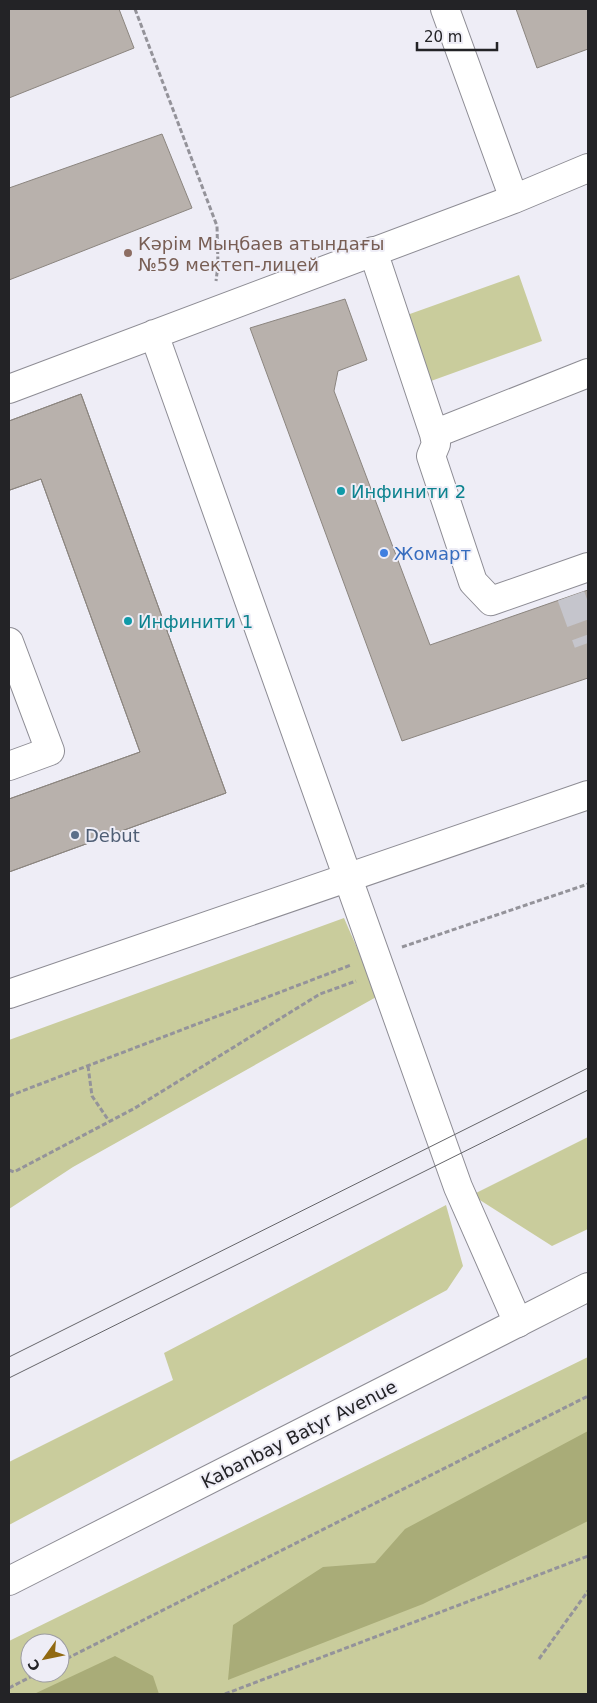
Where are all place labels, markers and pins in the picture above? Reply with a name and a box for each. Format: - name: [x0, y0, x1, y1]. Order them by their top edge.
- place label: Кәрім Мыңбаев атындағы №59 мектеп-лицей: [138, 233, 385, 275]
- marker: Кәрім Мыңбаев атындағы №59 мектеп-лицей: [122, 247, 134, 259]
- place label: Инфинити 2: [351, 481, 466, 502]
- marker: Инфинити 2: [335, 485, 347, 497]
- place label: Жомарт: [394, 543, 471, 564]
- marker: Жомарт: [378, 547, 390, 559]
- place label: Инфинити 1: [138, 611, 253, 632]
- marker: Инфинити 1: [122, 615, 134, 627]
- place label: Debut: [85, 825, 140, 846]
- marker: Debut: [69, 829, 81, 841]

